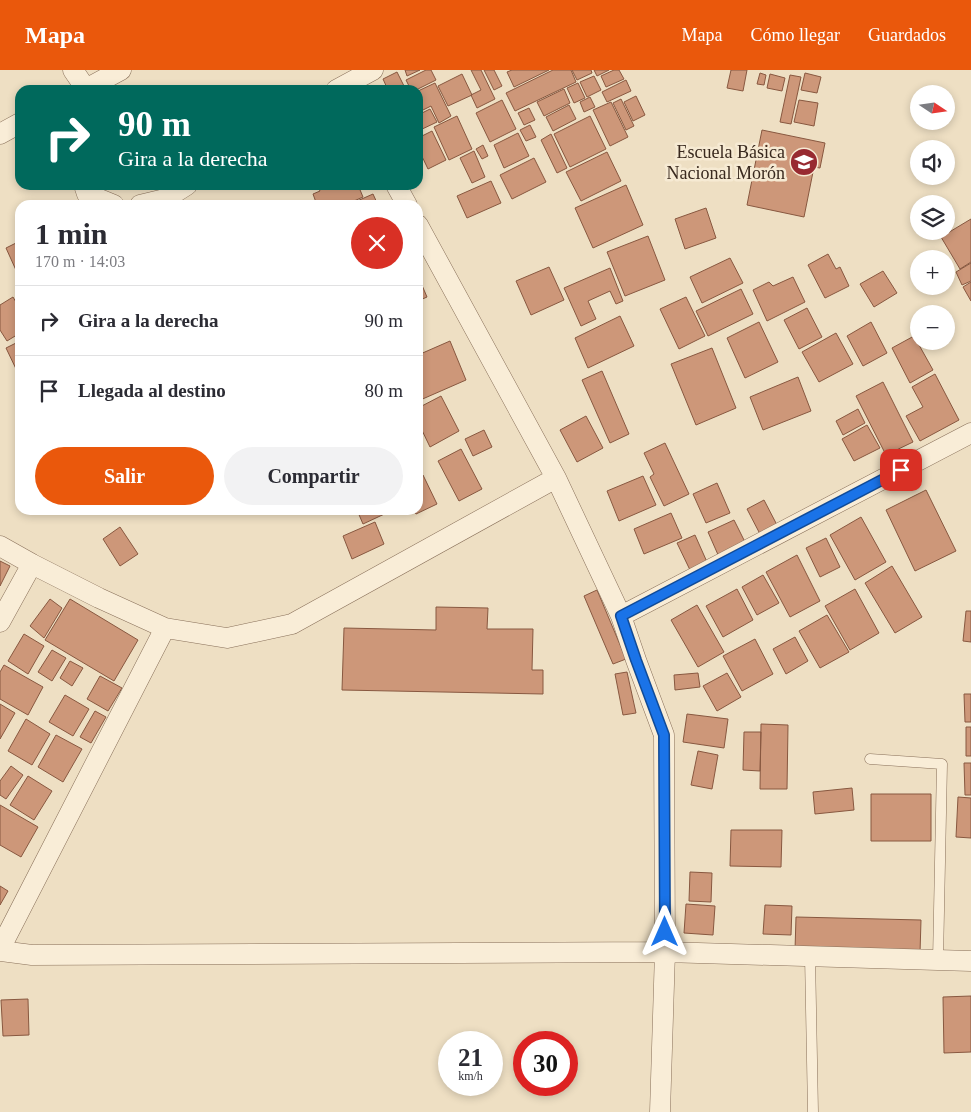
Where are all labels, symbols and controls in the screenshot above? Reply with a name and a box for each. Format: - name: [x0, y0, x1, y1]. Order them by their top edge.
- text: Mapa: [25, 22, 85, 48]
- text: Mapa: [682, 25, 723, 45]
- text: Cómo llegar: [751, 25, 840, 45]
- text: Guardados: [868, 25, 946, 45]
- north arrow: [910, 85, 955, 130]
- map controls: [910, 85, 955, 350]
- icon: right: [35, 105, 100, 170]
- text: 90 m: [118, 105, 191, 144]
- button: sound: [910, 140, 955, 185]
- place label: Escuela Básica Nacional Morón: [667, 142, 785, 183]
- text: Gira a la derecha: [118, 146, 268, 171]
- school or university icon: Escuela Básica Nacional Morón: [789, 147, 819, 177]
- button: layers: [910, 195, 955, 240]
- text: 1 min: [35, 217, 108, 250]
- button: close: [351, 217, 403, 269]
- button: +: [910, 250, 955, 295]
- text: 170 m · 14:03: [35, 253, 125, 270]
- button: −: [910, 305, 955, 350]
- icon: right: [35, 307, 63, 335]
- text: Gira a la derecha: [78, 310, 219, 331]
- text: 90 m: [364, 310, 403, 331]
- icon: arrive: [35, 377, 63, 405]
- text: Llegada al destino: [78, 380, 226, 401]
- text: 80 m: [364, 380, 403, 401]
- button: Salir: [35, 447, 214, 505]
- button: Compartir: [224, 447, 403, 505]
- pin: [880, 449, 922, 491]
- icon: arrive: [887, 456, 915, 484]
- position arrow: [638, 905, 690, 957]
- speed limit sign: 30: [513, 1031, 578, 1096]
- text: 21: [458, 1044, 483, 1071]
- text: km/h: [458, 1069, 483, 1083]

